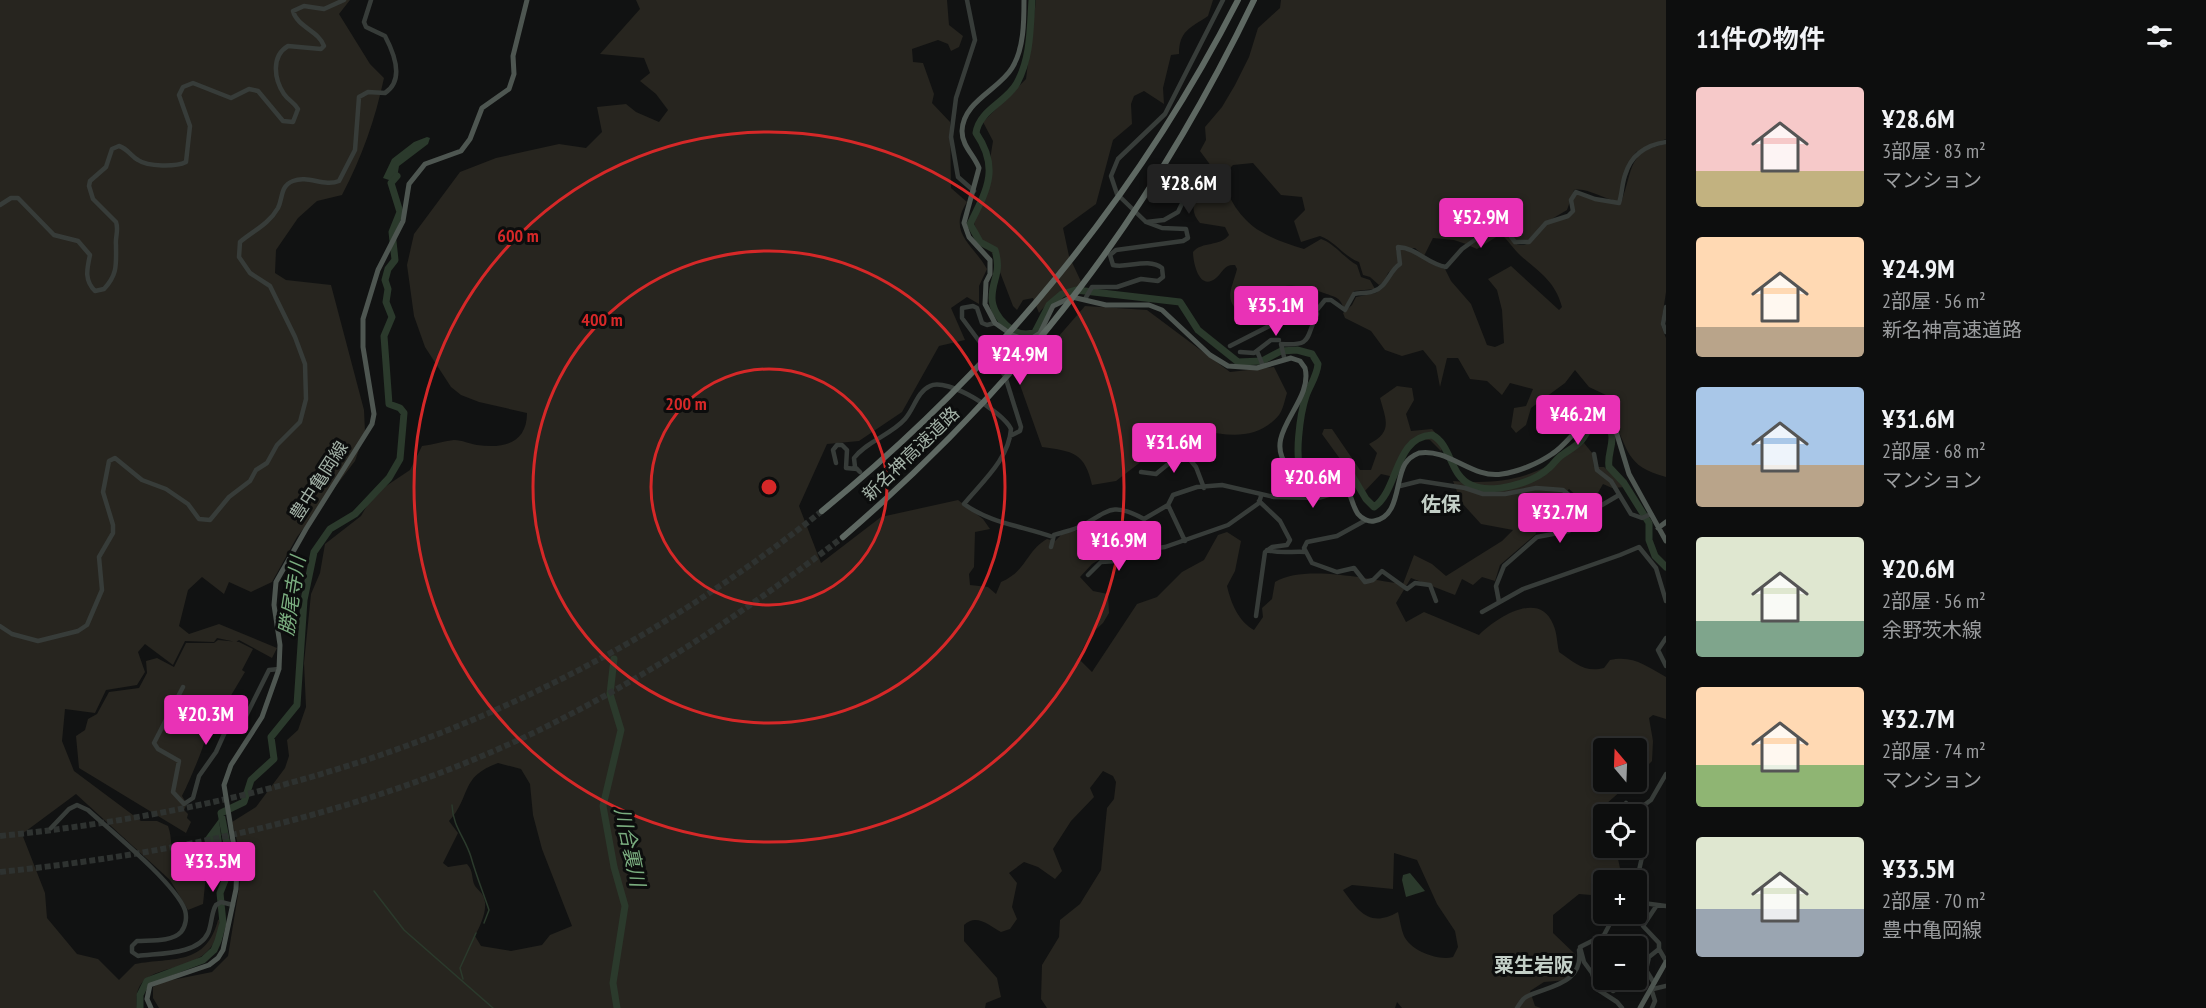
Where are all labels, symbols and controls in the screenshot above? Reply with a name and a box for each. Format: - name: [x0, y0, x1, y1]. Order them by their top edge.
- icon: filters: [2143, 20, 2176, 53]
- text: 11件の物件: [1696, 22, 1825, 55]
- text: ¥28.6M: [1882, 102, 1955, 135]
- icon: home: [1744, 111, 1816, 183]
- text: 3部屋 · 83 m²: [1882, 138, 1986, 164]
- pin: ¥28.6M: [1140, 164, 1238, 215]
- text: マンション: [1882, 167, 1982, 193]
- text: ¥28.6M: [1161, 170, 1217, 196]
- pin: ¥52.9M: [1432, 198, 1530, 249]
- text: ¥52.9M: [1453, 204, 1509, 230]
- text: 600 m: [497, 224, 539, 247]
- text: ¥24.9M: [1882, 252, 1955, 285]
- icon: home: [1744, 261, 1816, 333]
- pin: ¥35.1M: [1227, 286, 1325, 337]
- text: 2部屋 · 56 m²: [1882, 288, 1986, 314]
- text: ¥35.1M: [1248, 292, 1304, 318]
- text: 400 m: [581, 308, 623, 331]
- text: 新名神高速道路: [1882, 317, 2022, 343]
- pin: ¥24.9M: [971, 335, 1069, 386]
- text: ¥24.9M: [992, 341, 1048, 367]
- text: 200 m: [665, 392, 707, 415]
- pin: ¥46.2M: [1529, 395, 1627, 446]
- text: ¥46.2M: [1550, 401, 1606, 427]
- street label: 新名神高速道路: [857, 402, 964, 506]
- text: ¥31.6M: [1882, 402, 1955, 435]
- icon: home: [1744, 411, 1816, 483]
- pin: ¥31.6M: [1125, 423, 1223, 474]
- text: ¥31.6M: [1146, 429, 1202, 455]
- street label: 豊中亀岡線: [284, 437, 353, 525]
- text: 2部屋 · 68 m²: [1882, 438, 1986, 464]
- pin: ¥20.6M: [1264, 458, 1362, 509]
- text: ¥20.6M: [1285, 464, 1341, 490]
- text: マンション: [1882, 467, 1982, 493]
- centre of rings: [759, 477, 779, 497]
- district label: 佐保: [1421, 491, 1461, 517]
- pin: ¥32.7M: [1511, 493, 1609, 544]
- text: ¥32.7M: [1532, 499, 1588, 525]
- pin: ¥16.9M: [1070, 521, 1168, 572]
- text: ¥16.9M: [1091, 527, 1147, 553]
- water label: 勝尾寺川: [273, 552, 311, 638]
- text: ¥20.6M: [1882, 552, 1955, 585]
- icon: home: [1744, 561, 1816, 633]
- text: 2部屋 · 56 m²: [1882, 588, 1986, 614]
- text: 余野茨木線: [1882, 617, 1982, 643]
- pin: ¥20.3M: [157, 695, 255, 746]
- text: ¥20.3M: [178, 701, 234, 727]
- text: ¥32.7M: [1882, 702, 1955, 735]
- icon: home: [1744, 711, 1816, 783]
- north arrow: [1593, 738, 1647, 792]
- map controls: [1593, 738, 1647, 990]
- text: 2部屋 · 74 m²: [1882, 738, 1986, 764]
- text: マンション: [1882, 767, 1982, 793]
- button: locate: [1593, 804, 1647, 858]
- water label: 川合裏川: [609, 805, 651, 891]
- pin: ¥33.5M: [164, 842, 262, 893]
- text: ¥33.5M: [185, 848, 241, 874]
- text: ¥33.5M: [1882, 852, 1955, 885]
- icon: home: [1744, 861, 1816, 933]
- button: +: [1593, 870, 1647, 924]
- text: 2部屋 · 70 m²: [1882, 888, 1986, 914]
- text: 豊中亀岡線: [1882, 917, 1982, 943]
- button: −: [1593, 936, 1647, 990]
- district label: 粟生岩阪: [1494, 952, 1574, 978]

